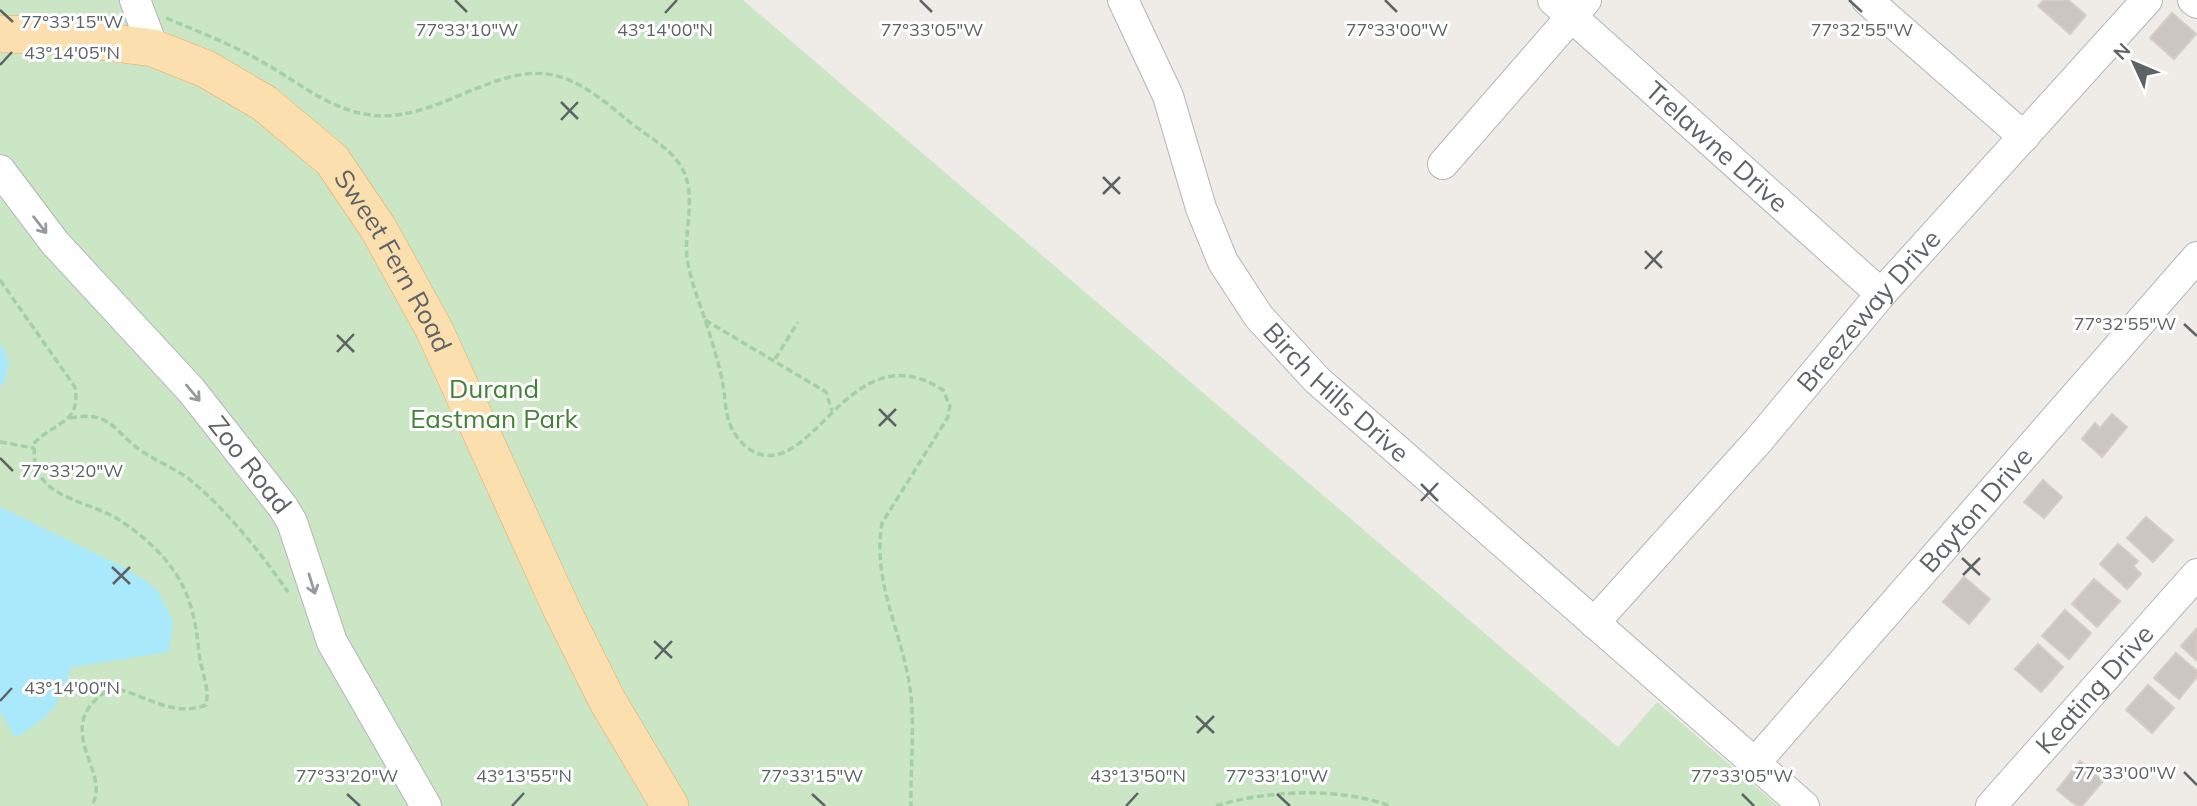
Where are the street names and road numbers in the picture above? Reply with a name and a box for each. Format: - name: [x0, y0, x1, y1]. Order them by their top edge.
- street label: Trelawne Drive: [1639, 74, 1795, 219]
- street label: Sweet Fern Road: [327, 163, 459, 357]
- street label: Breezeway Drive: [1789, 222, 1947, 398]
- street label: Birch Hills Drive: [1256, 315, 1416, 469]
- street label: Zoo Road: [202, 409, 299, 520]
- street label: Bayton Drive: [1912, 440, 2039, 579]
- street label: Keating Drive: [2028, 618, 2160, 760]

